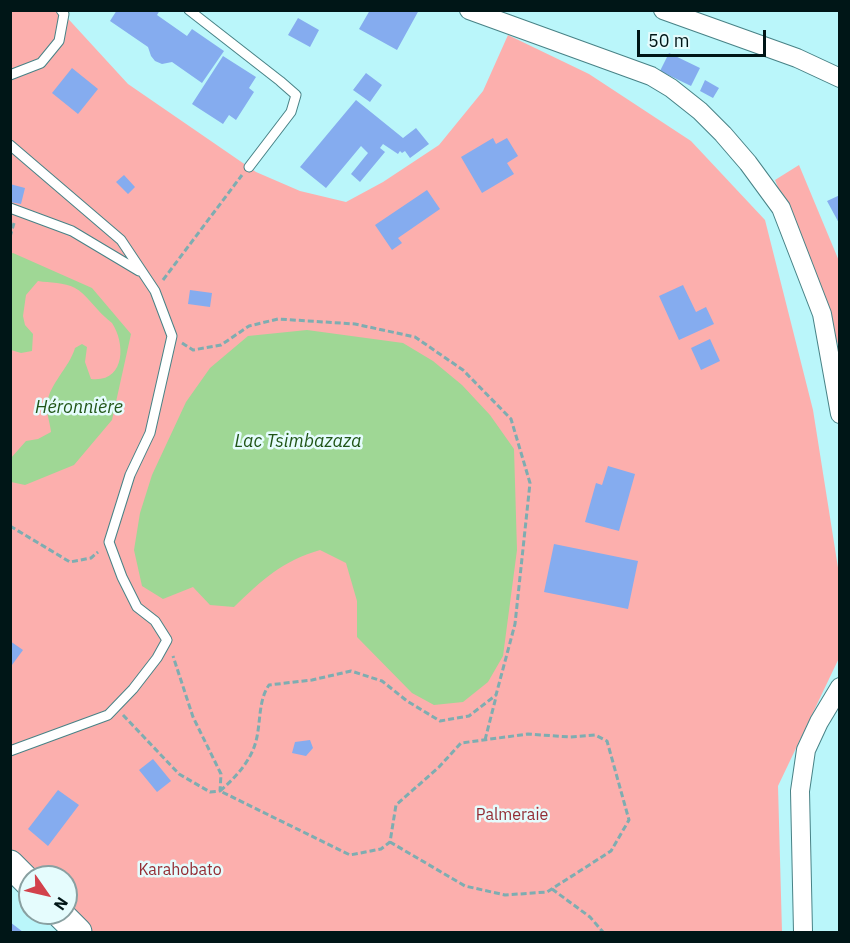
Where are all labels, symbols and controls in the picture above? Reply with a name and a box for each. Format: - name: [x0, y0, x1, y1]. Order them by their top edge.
- scale bar: [640, 18, 769, 56]
- text: 50 m: [648, 29, 690, 52]
- water label: Héronnière: [35, 397, 123, 419]
- water label: Lac Tsimbazaza: [234, 431, 362, 453]
- park label: Palmeraie: [476, 805, 548, 825]
- park label: Karahobato: [138, 860, 222, 880]
- north arrow: [18, 865, 78, 925]
- text: N: [50, 894, 73, 914]

